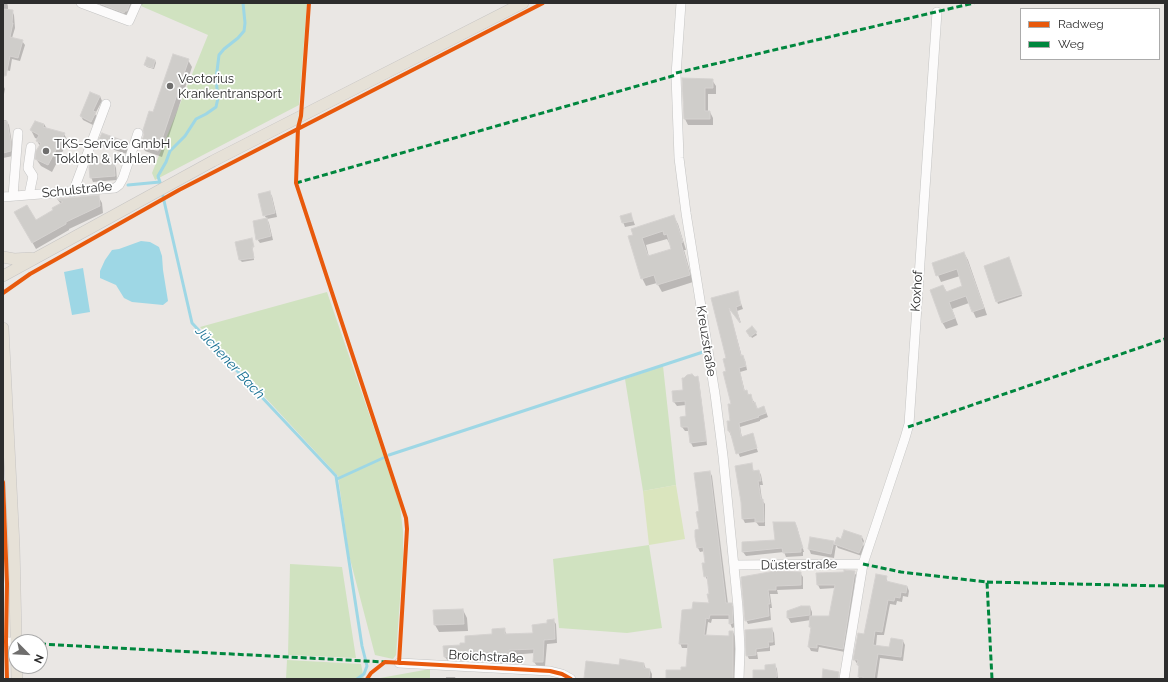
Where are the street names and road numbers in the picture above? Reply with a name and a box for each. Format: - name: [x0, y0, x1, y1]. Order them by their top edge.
- street label: Schulstraße: [41, 179, 113, 201]
- street label: Koxhof: [908, 270, 926, 312]
- street label: Kreuzstraße: [693, 304, 719, 378]
- street label: Düsterstraße: [760, 557, 838, 573]
- street label: Broichstraße: [448, 647, 524, 667]

